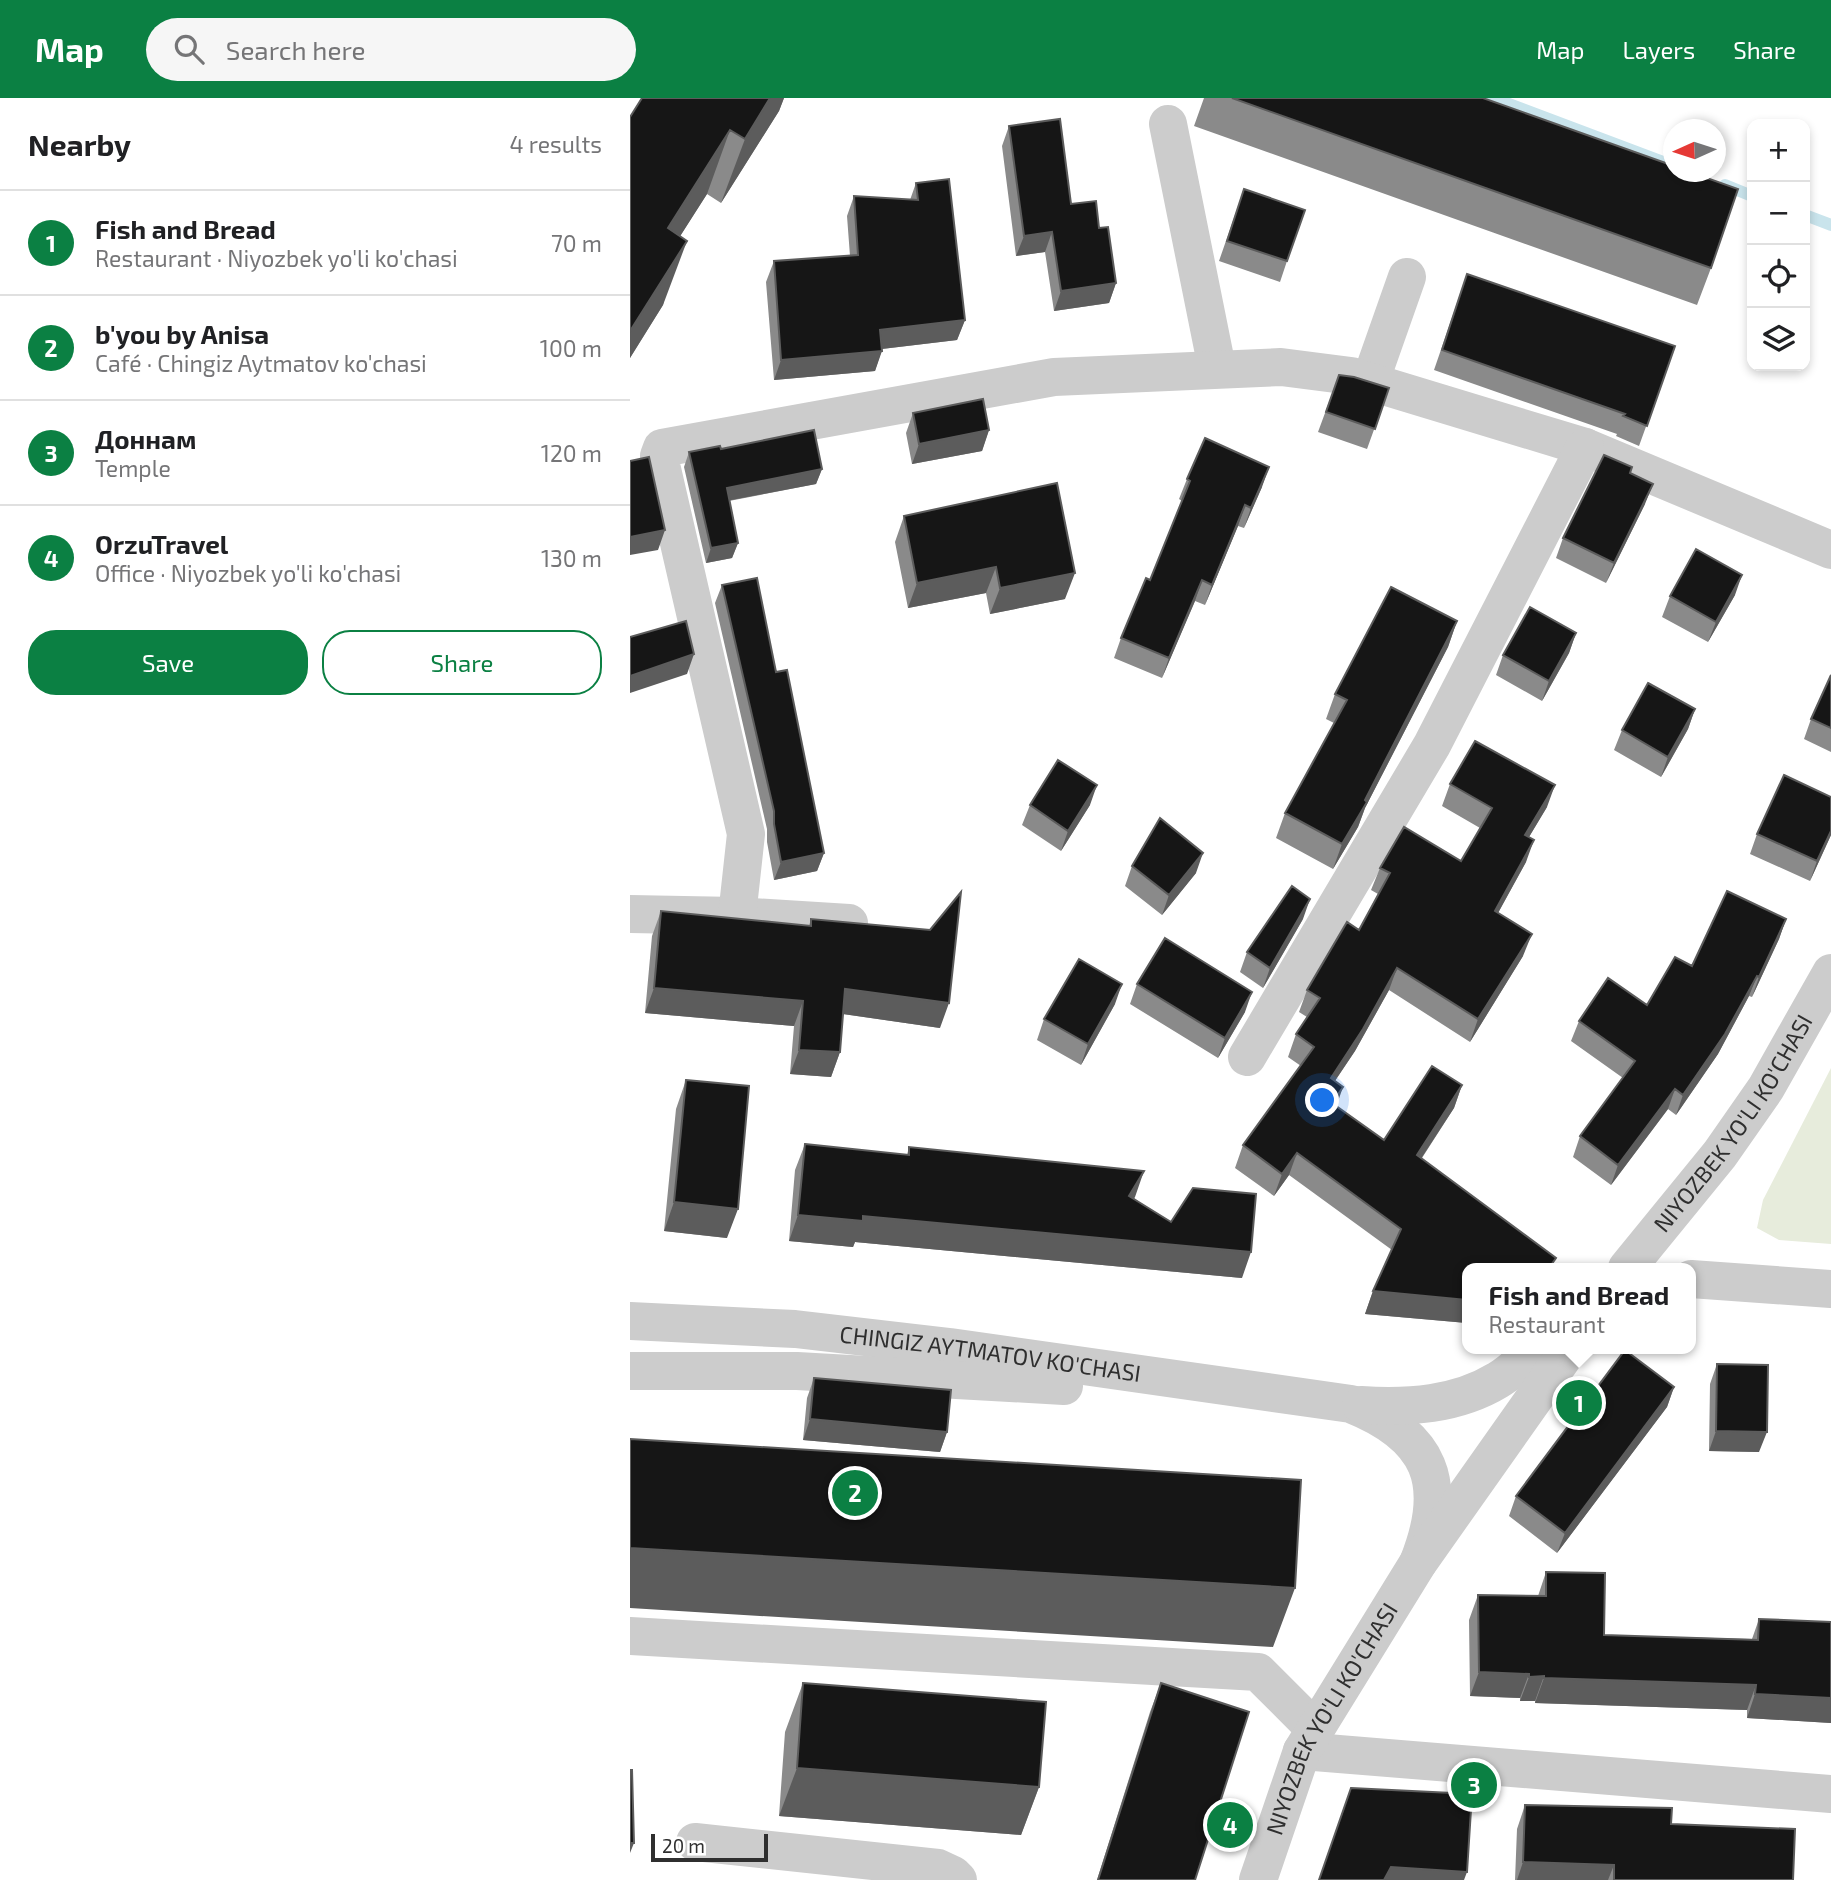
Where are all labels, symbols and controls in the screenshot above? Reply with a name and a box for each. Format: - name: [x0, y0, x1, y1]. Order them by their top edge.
- search box: [146, 18, 636, 81]
- text: Map: [35, 29, 104, 69]
- icon: search: [170, 30, 208, 68]
- text: Search here: [226, 34, 365, 65]
- text: Map: [1536, 35, 1584, 64]
- text: Layers: [1622, 35, 1695, 64]
- text: Share: [1733, 35, 1796, 64]
- north arrow: [1663, 119, 1726, 182]
- map controls: [1747, 119, 1810, 371]
- button: +: [1747, 119, 1810, 182]
- text: Nearby: [28, 126, 131, 162]
- text: 4 results: [510, 130, 602, 158]
- button: −: [1747, 182, 1810, 245]
- text: Fish and Bread: [95, 213, 276, 244]
- text: 1: [46, 229, 56, 257]
- text: 70 m: [551, 229, 602, 257]
- text: Restaurant · Niyozbek yo'li ko'chasi: [95, 244, 458, 272]
- button: locate: [1747, 245, 1810, 308]
- button: layers: [1747, 308, 1810, 371]
- text: b'you by Anisa: [95, 318, 269, 349]
- text: 2: [44, 334, 58, 362]
- text: 100 m: [540, 334, 602, 362]
- text: Café · Chingiz Aytmatov ko'chasi: [95, 349, 427, 377]
- text: Доннам: [95, 423, 196, 454]
- text: 3: [44, 439, 58, 467]
- text: 120 m: [541, 439, 602, 467]
- text: Temple: [95, 454, 171, 482]
- text: OrzuTravel: [95, 528, 228, 559]
- text: 4: [44, 544, 58, 572]
- text: 130 m: [541, 544, 602, 572]
- text: Office · Niyozbek yo'li ko'chasi: [95, 559, 401, 587]
- button: Save: [28, 630, 308, 695]
- button: Share: [322, 630, 602, 695]
- street label: NIYOZBEK YO'LI KO'CHASI: [1647, 1009, 1818, 1237]
- your location: [1305, 1083, 1339, 1117]
- popup: [1462, 1263, 1696, 1354]
- text: Fish and Bread: [1489, 1279, 1669, 1310]
- text: Restaurant: [1489, 1310, 1605, 1338]
- street label: CHINGIZ AYTMATOV KO'CHASI: [838, 1319, 1143, 1387]
- pin: 1: [1556, 1377, 1602, 1429]
- pin: 2: [832, 1467, 878, 1519]
- street label: NIYOZBEK YO'LI KO'CHASI: [1259, 1597, 1403, 1838]
- pin: 3: [1451, 1759, 1497, 1811]
- pin: 4: [1207, 1799, 1253, 1851]
- scale bar: [651, 1831, 768, 1863]
- text: 20 m: [662, 1834, 705, 1857]

